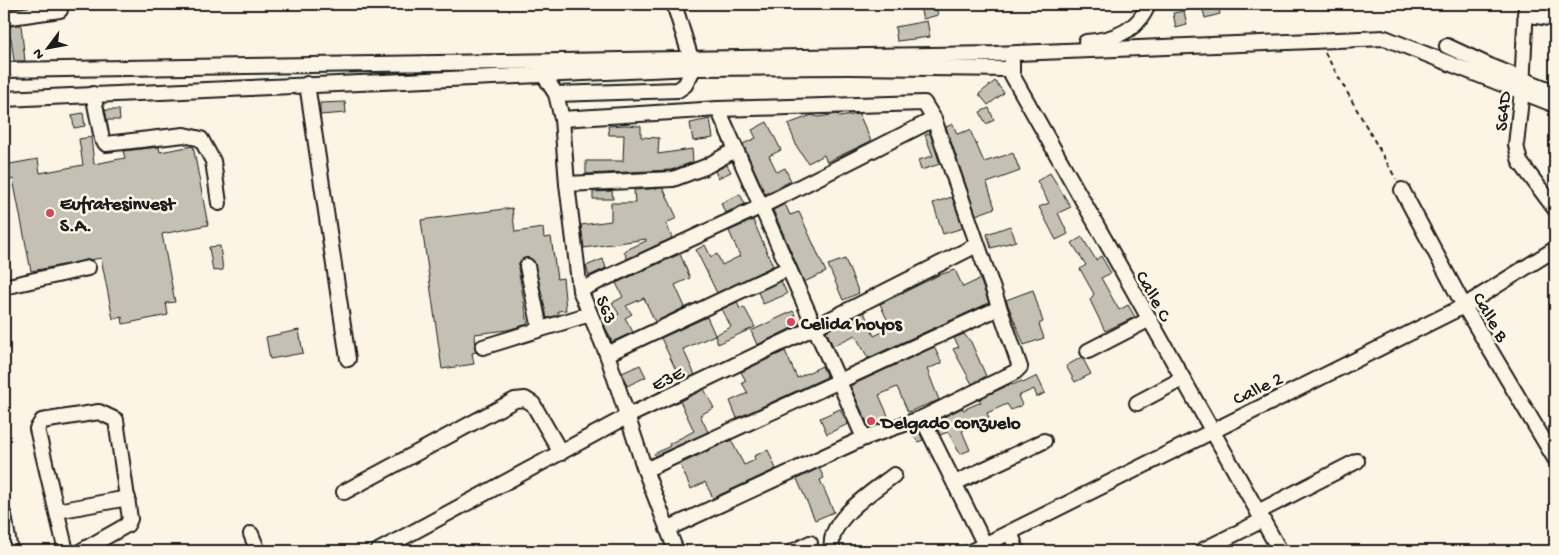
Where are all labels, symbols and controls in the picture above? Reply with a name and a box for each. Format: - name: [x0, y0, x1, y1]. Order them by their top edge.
- north arrow: [22, 22, 72, 72]
- text: N: [29, 45, 49, 62]
- street label: S64D: [1491, 90, 1518, 132]
- place label: Eufratesinvest S.A.: [60, 194, 177, 239]
- marker: Eufratesinvest S.A.: [44, 207, 56, 219]
- street label: Calle C: [1129, 268, 1176, 327]
- street label: Calle B: [1466, 289, 1513, 348]
- street label: S63: [589, 293, 621, 328]
- place label: Celida hoyos: [800, 314, 903, 337]
- marker: Celida hoyos: [785, 316, 797, 328]
- street label: E3E: [648, 362, 690, 398]
- street label: Calle 2: [1230, 368, 1287, 412]
- place label: Delgado conzuelo: [879, 413, 1021, 436]
- marker: Delgado conzuelo: [865, 415, 877, 427]

